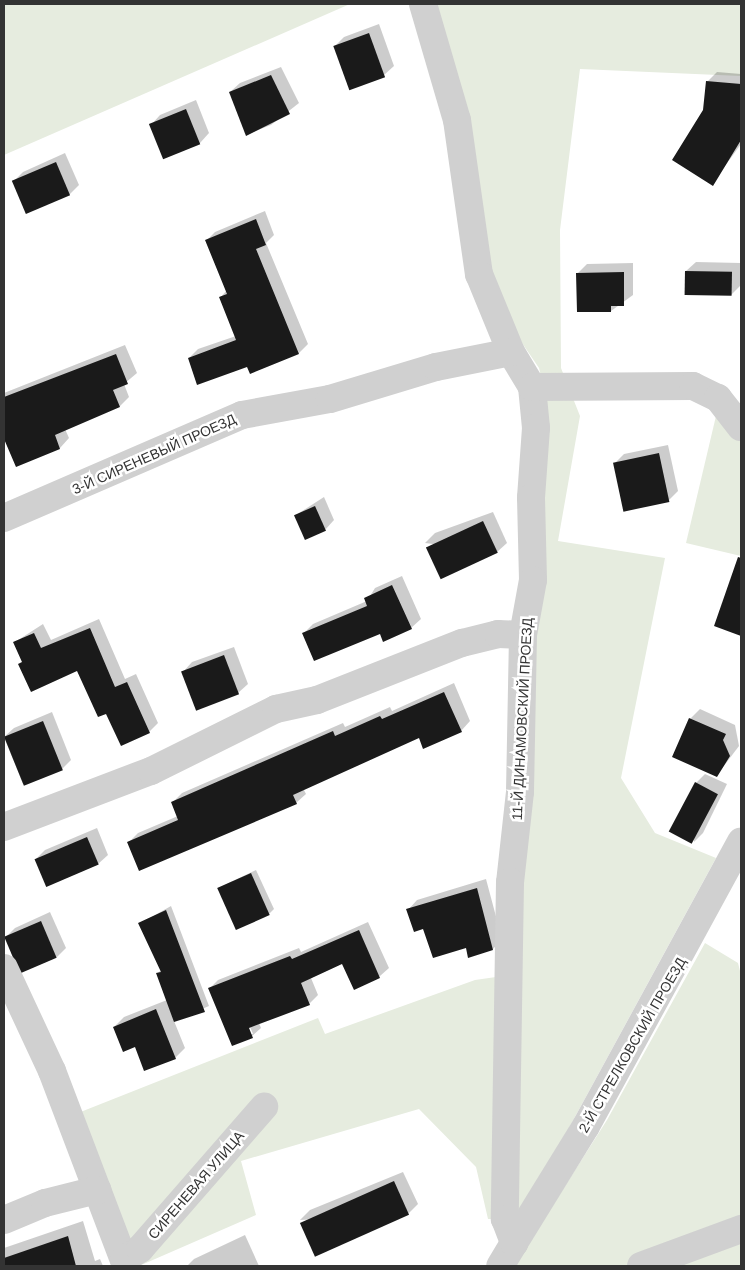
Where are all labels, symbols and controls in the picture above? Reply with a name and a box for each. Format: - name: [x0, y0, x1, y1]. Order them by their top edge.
- street label: 3-Й СИРЕНЕВЫЙ ПРОЕЗД: [70, 410, 238, 498]
- street label: 11-Й ДИНАМОВСКИЙ ПРОЕЗД: [508, 617, 536, 821]
- street label: 2-Й СТРЕЛКОВСКИЙ ПРОЕЗД: [575, 954, 689, 1136]
- street label: СИРЕНЕВАЯ УЛИЦА: [144, 1127, 248, 1243]

